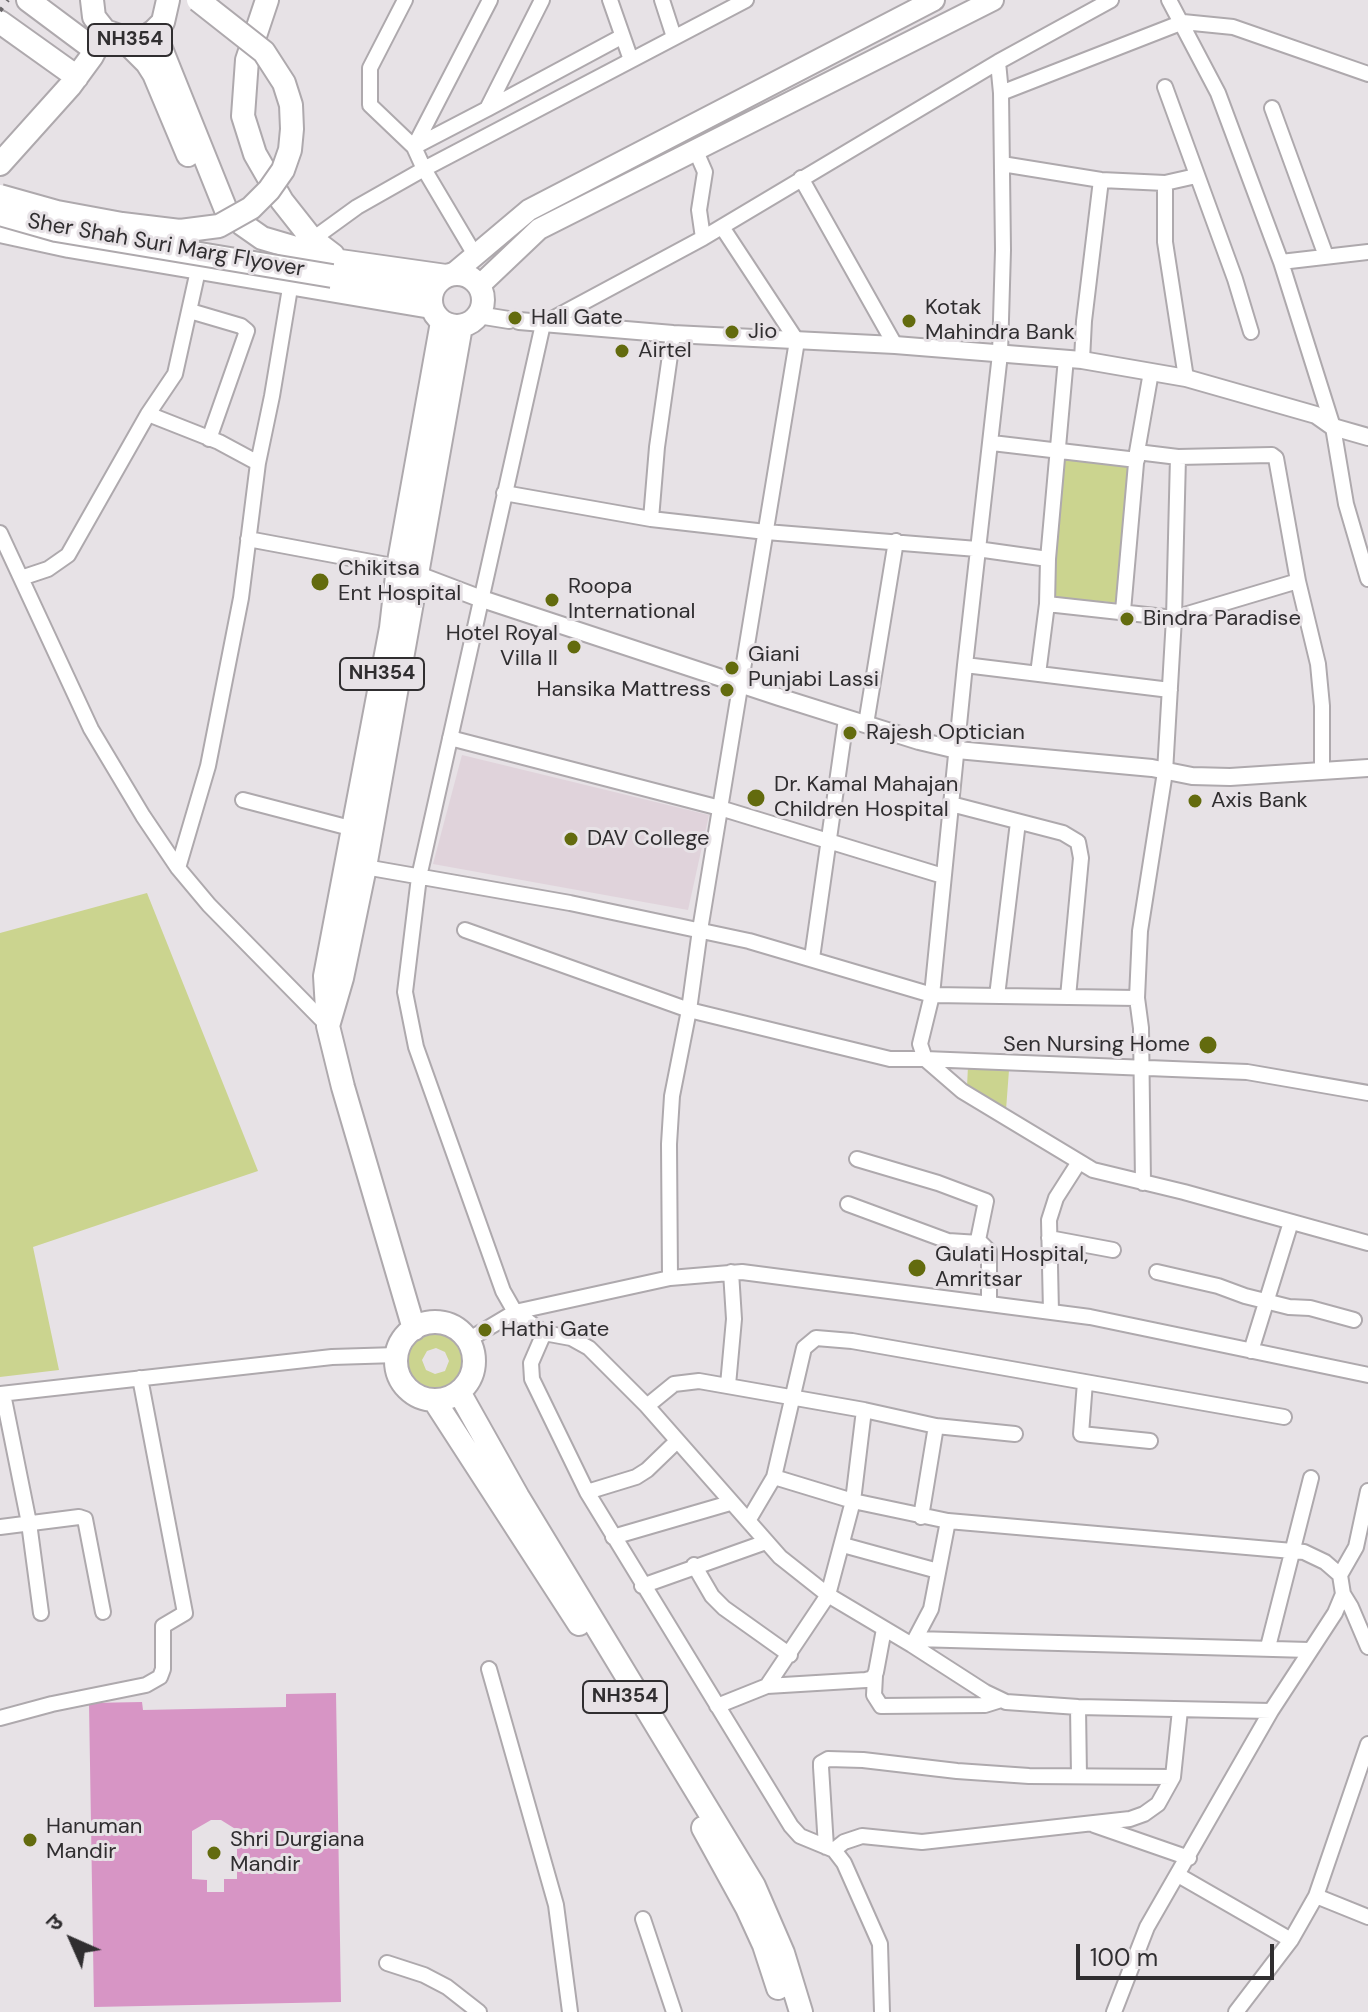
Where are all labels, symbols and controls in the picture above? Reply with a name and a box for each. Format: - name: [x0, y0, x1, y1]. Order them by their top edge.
- road number: NH354: [88, 24, 172, 56]
- street label: Sher Shah Suri Marg Flyover: [25, 209, 307, 283]
- place label: Kotak Mahindra Bank: [925, 295, 1075, 346]
- place label: Hall Gate: [531, 305, 623, 331]
- marker: Hall Gate: [506, 309, 524, 327]
- marker: Kotak Mahindra Bank: [900, 312, 918, 330]
- place label: Jio: [748, 319, 777, 345]
- marker: Jio: [723, 323, 741, 341]
- place label: Airtel: [638, 338, 692, 364]
- marker: Airtel: [613, 342, 631, 360]
- place label: Chikitsa Ent Hospital: [338, 556, 461, 608]
- marker: Chikitsa Ent Hospital: [309, 571, 331, 593]
- place label: Roopa International: [568, 574, 695, 626]
- marker: Roopa International: [543, 591, 561, 609]
- place label: Bindra Paradise: [1143, 606, 1301, 632]
- marker: Bindra Paradise: [1118, 610, 1136, 628]
- place label: Hotel Royal Villa II: [446, 621, 558, 672]
- marker: Hotel Royal Villa II: [565, 638, 583, 656]
- place label: Giani Punjabi Lassi: [748, 642, 879, 694]
- road number: NH354: [340, 658, 424, 690]
- marker: Giani Punjabi Lassi: [723, 659, 741, 677]
- place label: Hansika Mattress: [537, 677, 711, 703]
- marker: Hansika Mattress: [718, 681, 736, 699]
- place label: Rajesh Optician: [866, 720, 1025, 746]
- marker: Rajesh Optician: [841, 724, 859, 742]
- place label: Dr. Kamal Mahajan Children Hospital: [774, 772, 958, 824]
- marker: Dr. Kamal Mahajan Children Hospital: [745, 787, 767, 809]
- place label: Axis Bank: [1211, 788, 1308, 814]
- marker: Axis Bank: [1186, 792, 1204, 810]
- place label: DAV College: [587, 826, 709, 852]
- marker: DAV College: [562, 830, 580, 848]
- place label: Sen Nursing Home: [1003, 1032, 1190, 1058]
- marker: Sen Nursing Home: [1197, 1034, 1219, 1056]
- place label: Gulati Hospital, Amritsar: [935, 1242, 1088, 1294]
- marker: Gulati Hospital, Amritsar: [906, 1257, 928, 1279]
- place label: Hathi Gate: [501, 1317, 609, 1343]
- marker: Hathi Gate: [476, 1321, 494, 1339]
- road number: NH354: [583, 1681, 667, 1713]
- place label: Hanuman Mandir: [46, 1814, 142, 1866]
- place label: Shri Durgiana Mandir: [230, 1827, 364, 1878]
- marker: Hanuman Mandir: [21, 1831, 39, 1849]
- marker: Shri Durgiana Mandir: [205, 1844, 223, 1862]
- north arrow: [32, 1900, 112, 1980]
- text: उ: [40, 1908, 69, 1937]
- scale bar: [1080, 1928, 1278, 1978]
- text: 100 m: [1090, 1942, 1158, 1973]

